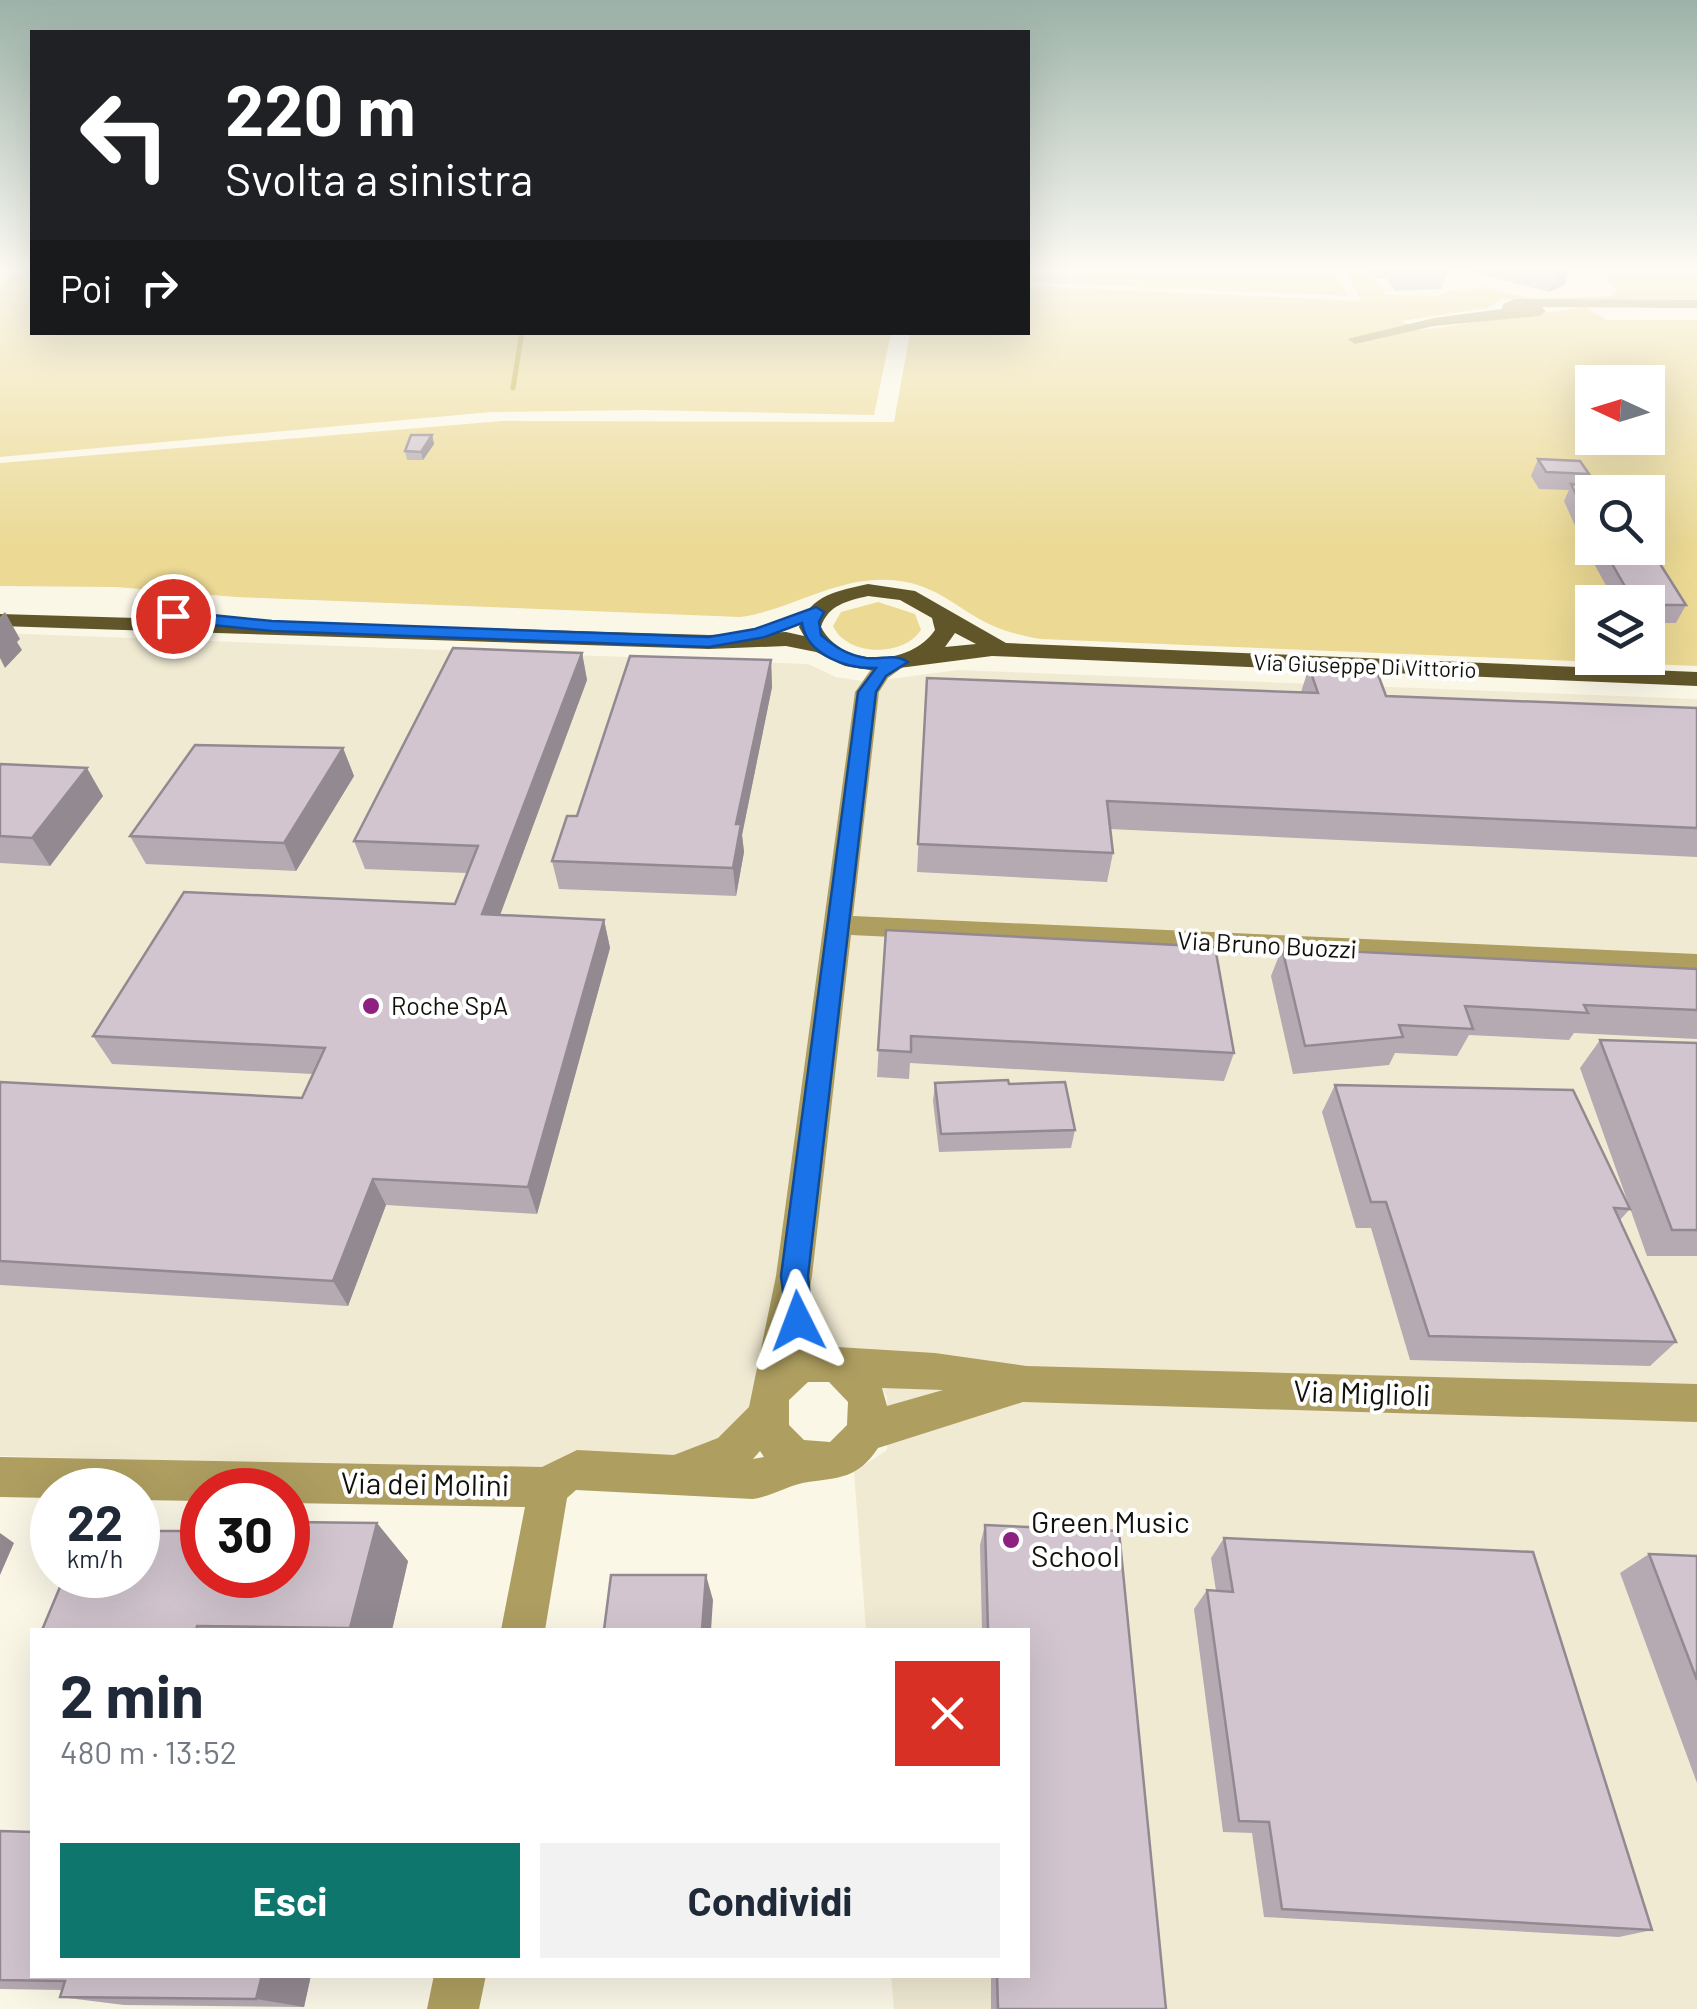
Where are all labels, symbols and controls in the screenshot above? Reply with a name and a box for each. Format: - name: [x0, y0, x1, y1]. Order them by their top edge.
- text: 220 m: [225, 66, 416, 150]
- icon: left: [60, 70, 190, 200]
- text: Svolta a sinistra: [225, 151, 533, 205]
- icon: right: [132, 260, 187, 315]
- text: Poi: [60, 265, 112, 311]
- north arrow: [1575, 365, 1665, 455]
- map controls: [1575, 365, 1665, 675]
- button: search: [1575, 475, 1665, 565]
- pin: [131, 574, 216, 659]
- button: layers: [1575, 585, 1665, 675]
- icon: arrive: [146, 589, 201, 644]
- street label: Via Giuseppe Di Vittorio: [1253, 648, 1477, 682]
- street label: Via Bruno Buozzi: [1176, 924, 1358, 964]
- place label: Roche SpA: [391, 990, 508, 1020]
- marker: Roche SpA: [360, 995, 382, 1017]
- position arrow: [746, 1269, 850, 1373]
- street label: Via Miglioli: [1293, 1372, 1431, 1412]
- street label: Via dei Molini: [340, 1464, 510, 1502]
- speed limit sign: 30: [180, 1468, 310, 1598]
- text: 22: [67, 1491, 123, 1551]
- place label: Green Music School: [1031, 1503, 1190, 1573]
- marker: Green Music School: [1000, 1529, 1022, 1551]
- text: km/h: [67, 1543, 123, 1573]
- text: 2 min: [60, 1658, 204, 1730]
- button: close: [895, 1661, 1000, 1766]
- text: 480 m · 13:52: [60, 1732, 237, 1770]
- button: Esci: [60, 1843, 520, 1958]
- button: Condividi: [540, 1843, 1000, 1958]

